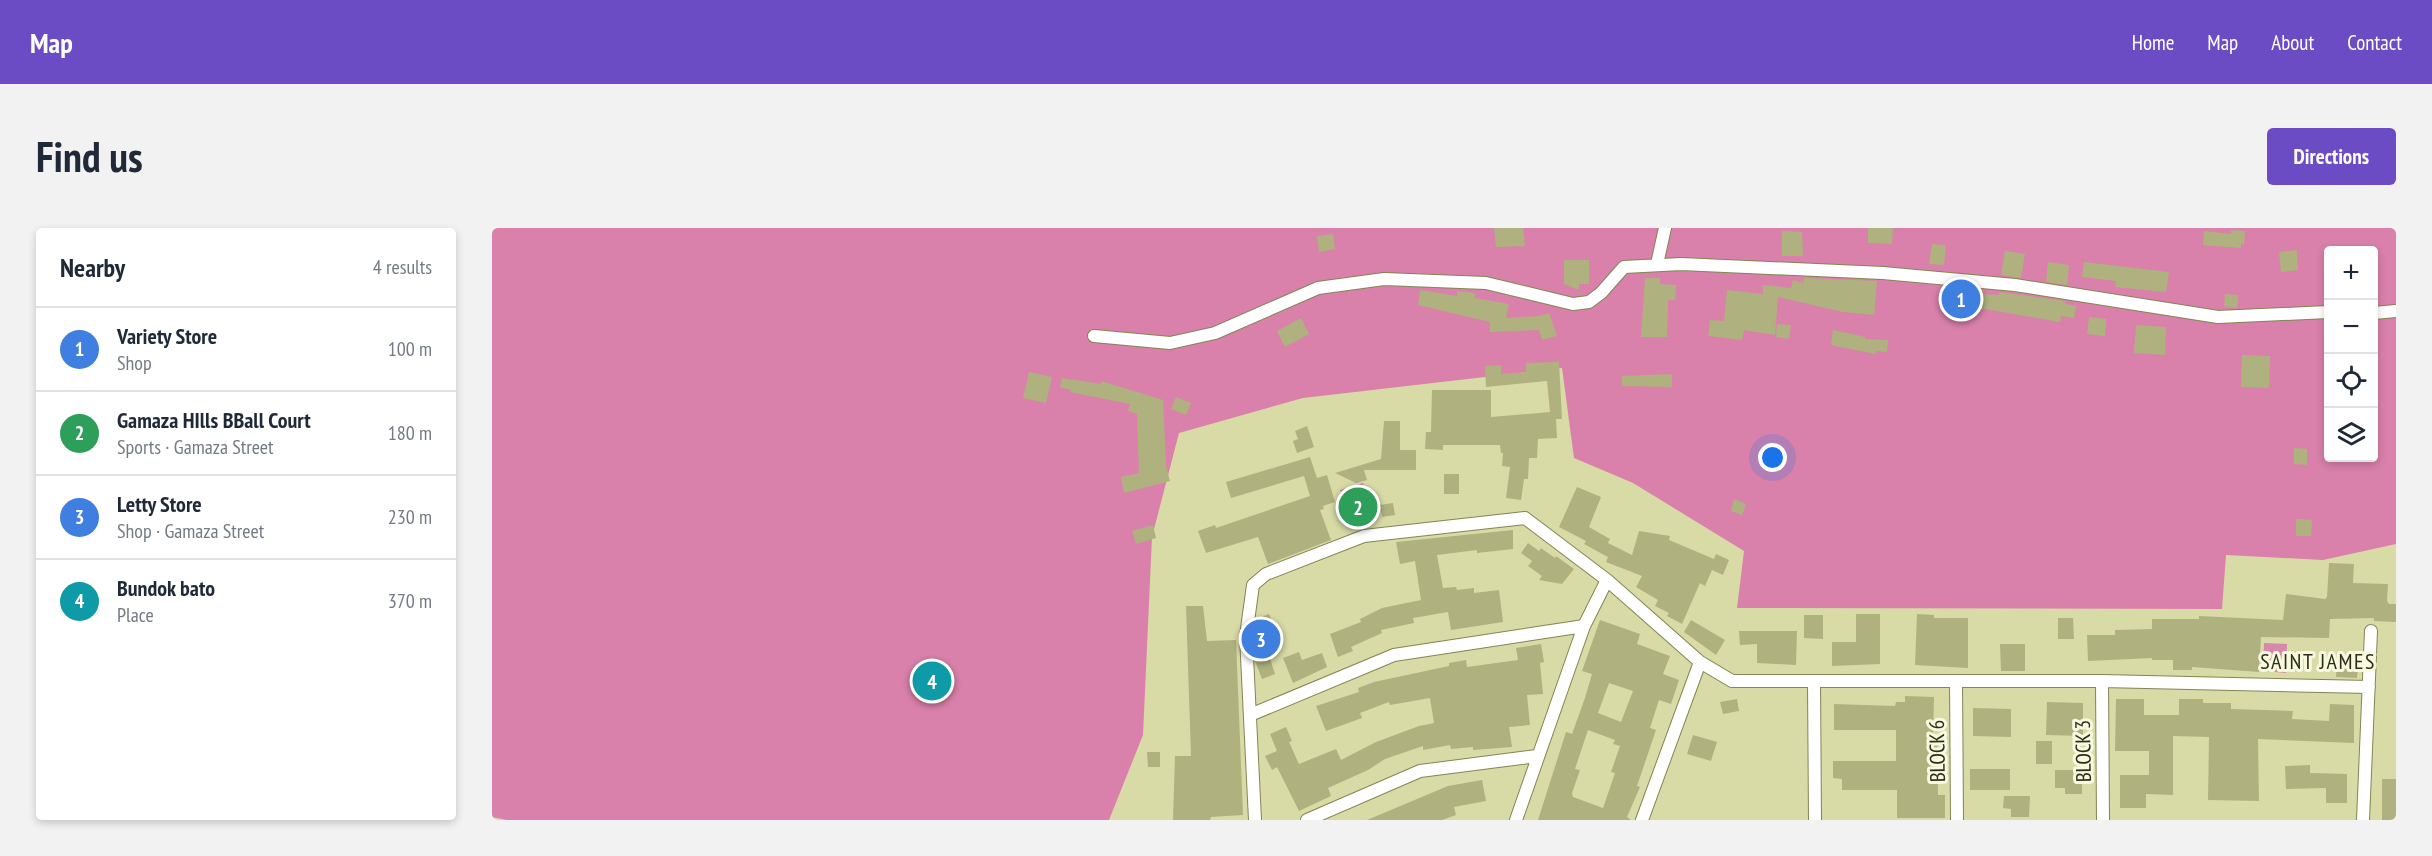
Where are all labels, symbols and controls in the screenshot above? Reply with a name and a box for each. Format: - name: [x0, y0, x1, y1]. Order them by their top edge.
- text: Map: [30, 24, 73, 61]
- text: Home: [2132, 29, 2174, 56]
- text: Map: [2207, 29, 2238, 56]
- text: About: [2271, 29, 2314, 56]
- text: Contact: [2347, 29, 2402, 56]
- button: Directions: [2267, 128, 2396, 185]
- text: Find us: [36, 129, 143, 184]
- map controls: [2324, 246, 2378, 462]
- button: +: [2324, 246, 2378, 300]
- text: Nearby: [60, 251, 125, 284]
- text: 4 results: [373, 254, 432, 280]
- pin: 1: [1942, 276, 1980, 322]
- button: −: [2324, 300, 2378, 354]
- text: Variety Store: [117, 322, 217, 350]
- text: 1: [75, 336, 84, 362]
- text: 100 m: [388, 336, 432, 362]
- text: Shop: [117, 350, 152, 376]
- button: locate: [2324, 354, 2378, 408]
- text: Gamaza HIlls BBall Court: [117, 406, 311, 434]
- button: layers: [2324, 408, 2378, 462]
- text: 2: [75, 420, 84, 446]
- text: 180 m: [388, 420, 432, 446]
- text: Sports · Gamaza Street: [117, 434, 274, 460]
- your location: [1758, 443, 1787, 472]
- pin: 2: [1338, 484, 1378, 530]
- text: Letty Store: [117, 490, 202, 518]
- text: 3: [75, 504, 84, 530]
- text: 230 m: [388, 504, 432, 530]
- text: Shop · Gamaza Street: [117, 518, 264, 544]
- text: Bundok bato: [117, 574, 215, 602]
- text: 4: [75, 588, 84, 614]
- text: 370 m: [388, 588, 432, 614]
- text: Place: [117, 602, 154, 628]
- pin: 3: [1242, 616, 1280, 662]
- district label: SAINT JAMES: [2260, 647, 2376, 675]
- pin: 4: [912, 658, 952, 704]
- street label: BLOCK 6: [1923, 720, 1951, 782]
- street label: BLOCK 3: [2069, 720, 2097, 782]

